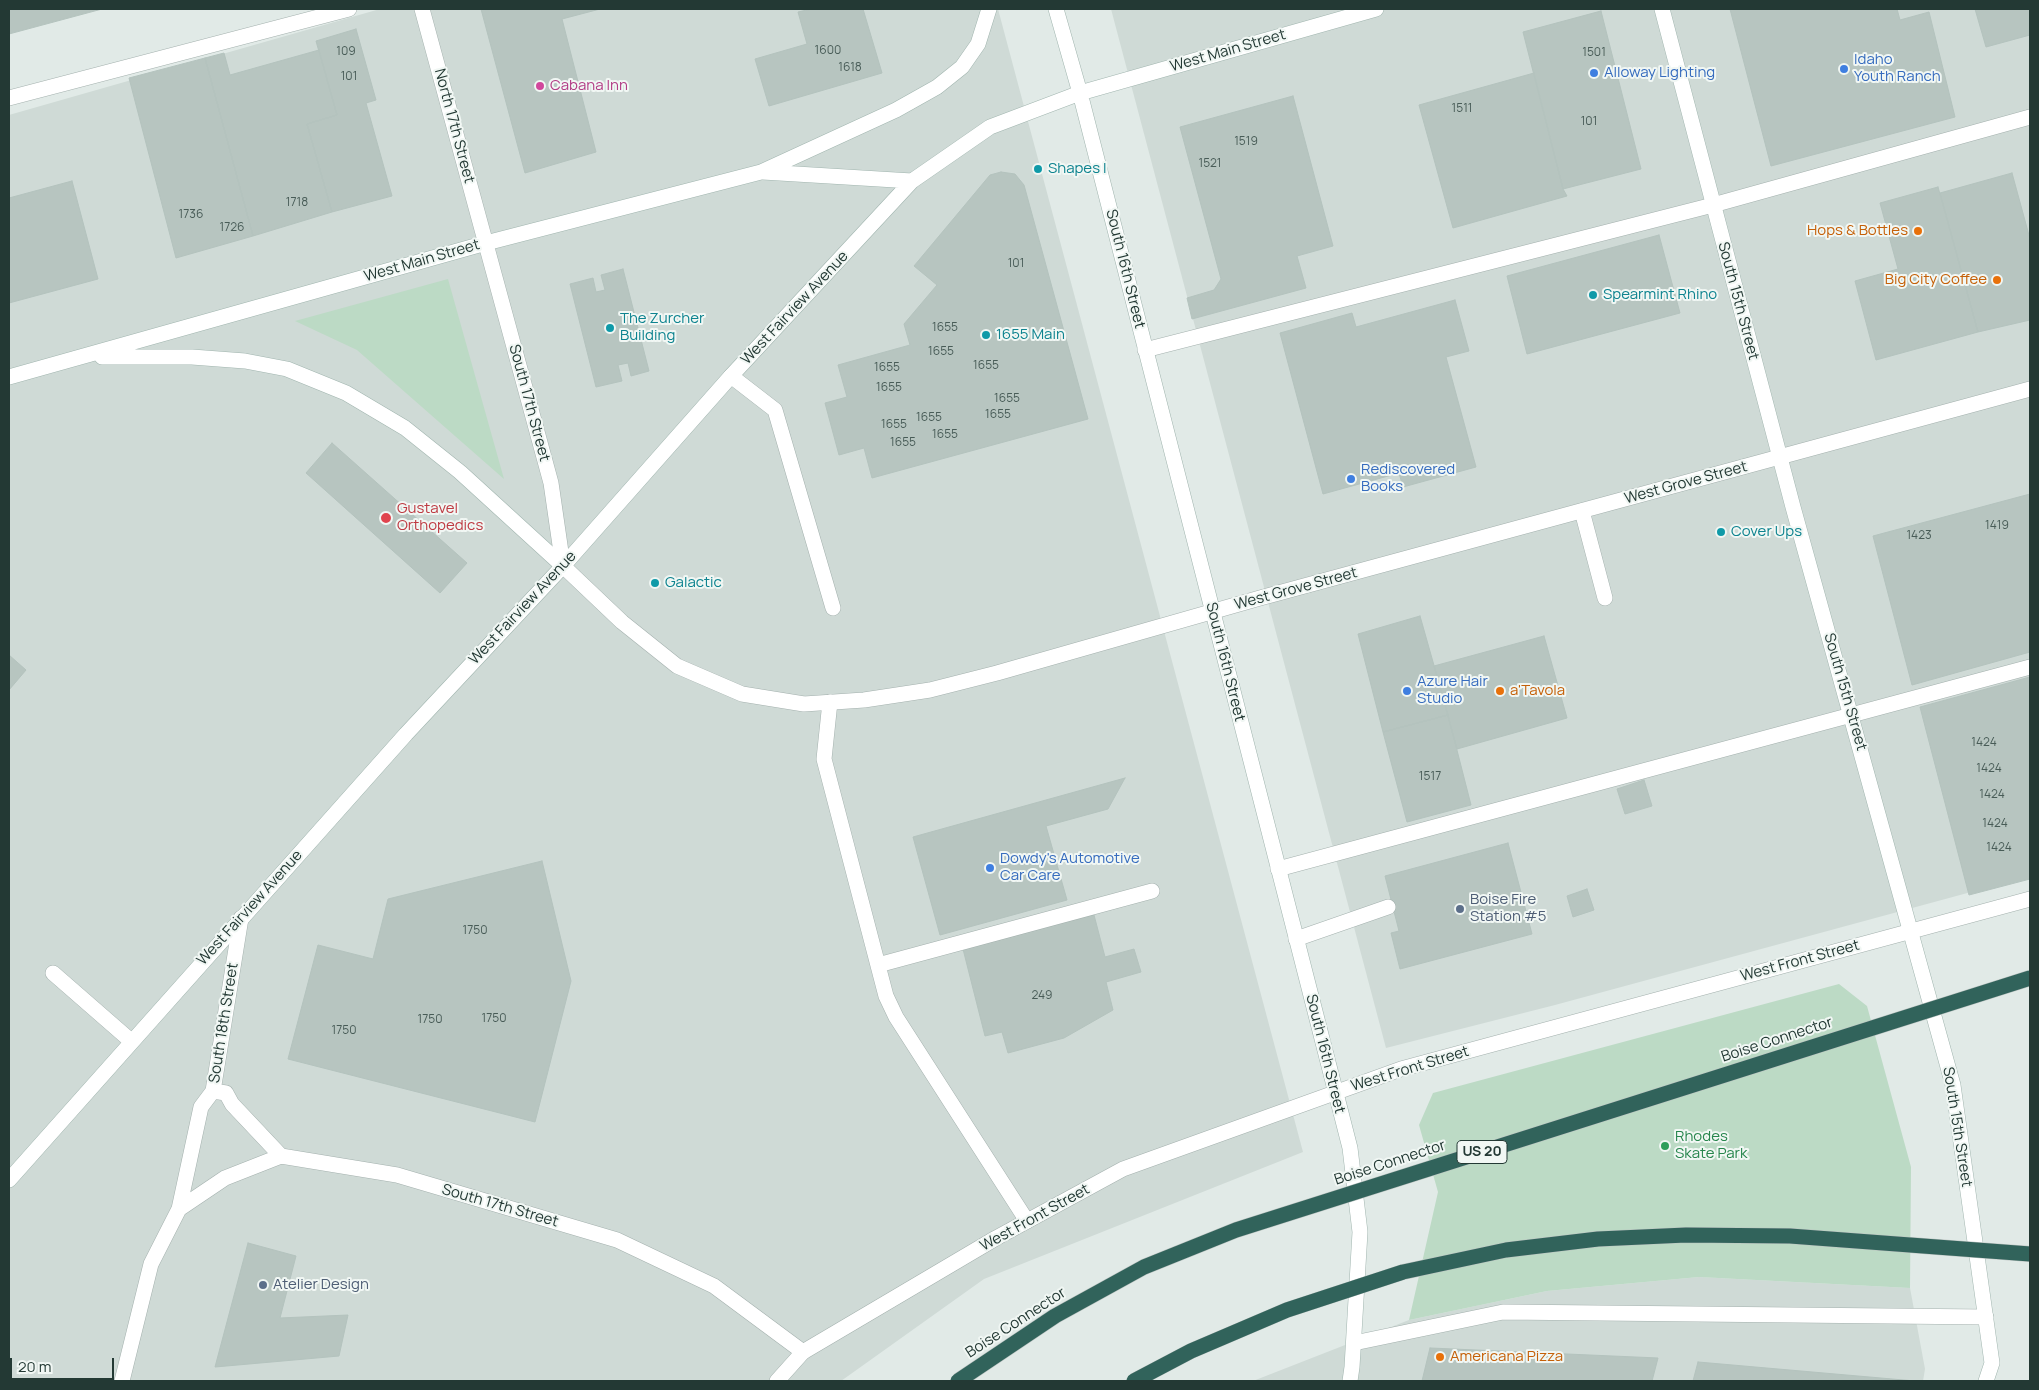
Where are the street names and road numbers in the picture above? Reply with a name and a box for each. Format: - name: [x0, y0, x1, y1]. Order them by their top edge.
- street label: West Main Street: [1168, 26, 1288, 76]
- street label: North 17th Street: [430, 67, 478, 185]
- street label: South 16th Street: [1102, 208, 1148, 330]
- street label: West Main Street: [362, 236, 482, 286]
- street label: South 15th Street: [1714, 240, 1762, 362]
- street label: West Fairview Avenue: [738, 247, 852, 369]
- street label: South 17th Street: [505, 343, 553, 463]
- street label: West Grove Street: [1623, 458, 1749, 508]
- street label: West Fairview Avenue: [466, 547, 580, 669]
- street label: West Grove Street: [1233, 564, 1359, 614]
- street label: South 16th Street: [1202, 601, 1248, 723]
- street label: South 15th Street: [1820, 631, 1870, 753]
- street label: West Fairview Avenue: [194, 847, 306, 969]
- street label: West Front Street: [1739, 936, 1861, 986]
- street label: South 18th Street: [206, 962, 242, 1084]
- street label: South 16th Street: [1302, 993, 1348, 1115]
- street label: Boise Connector: [1719, 1014, 1835, 1066]
- street label: West Front Street: [1349, 1042, 1471, 1096]
- street label: South 15th Street: [1939, 1066, 1975, 1188]
- street label: Boise Connector: [1332, 1137, 1448, 1189]
- road number: US 20: [1457, 1140, 1507, 1164]
- street label: West Front Street: [977, 1180, 1093, 1256]
- street label: South 17th Street: [440, 1181, 560, 1231]
- street label: Boise Connector: [963, 1284, 1069, 1362]

